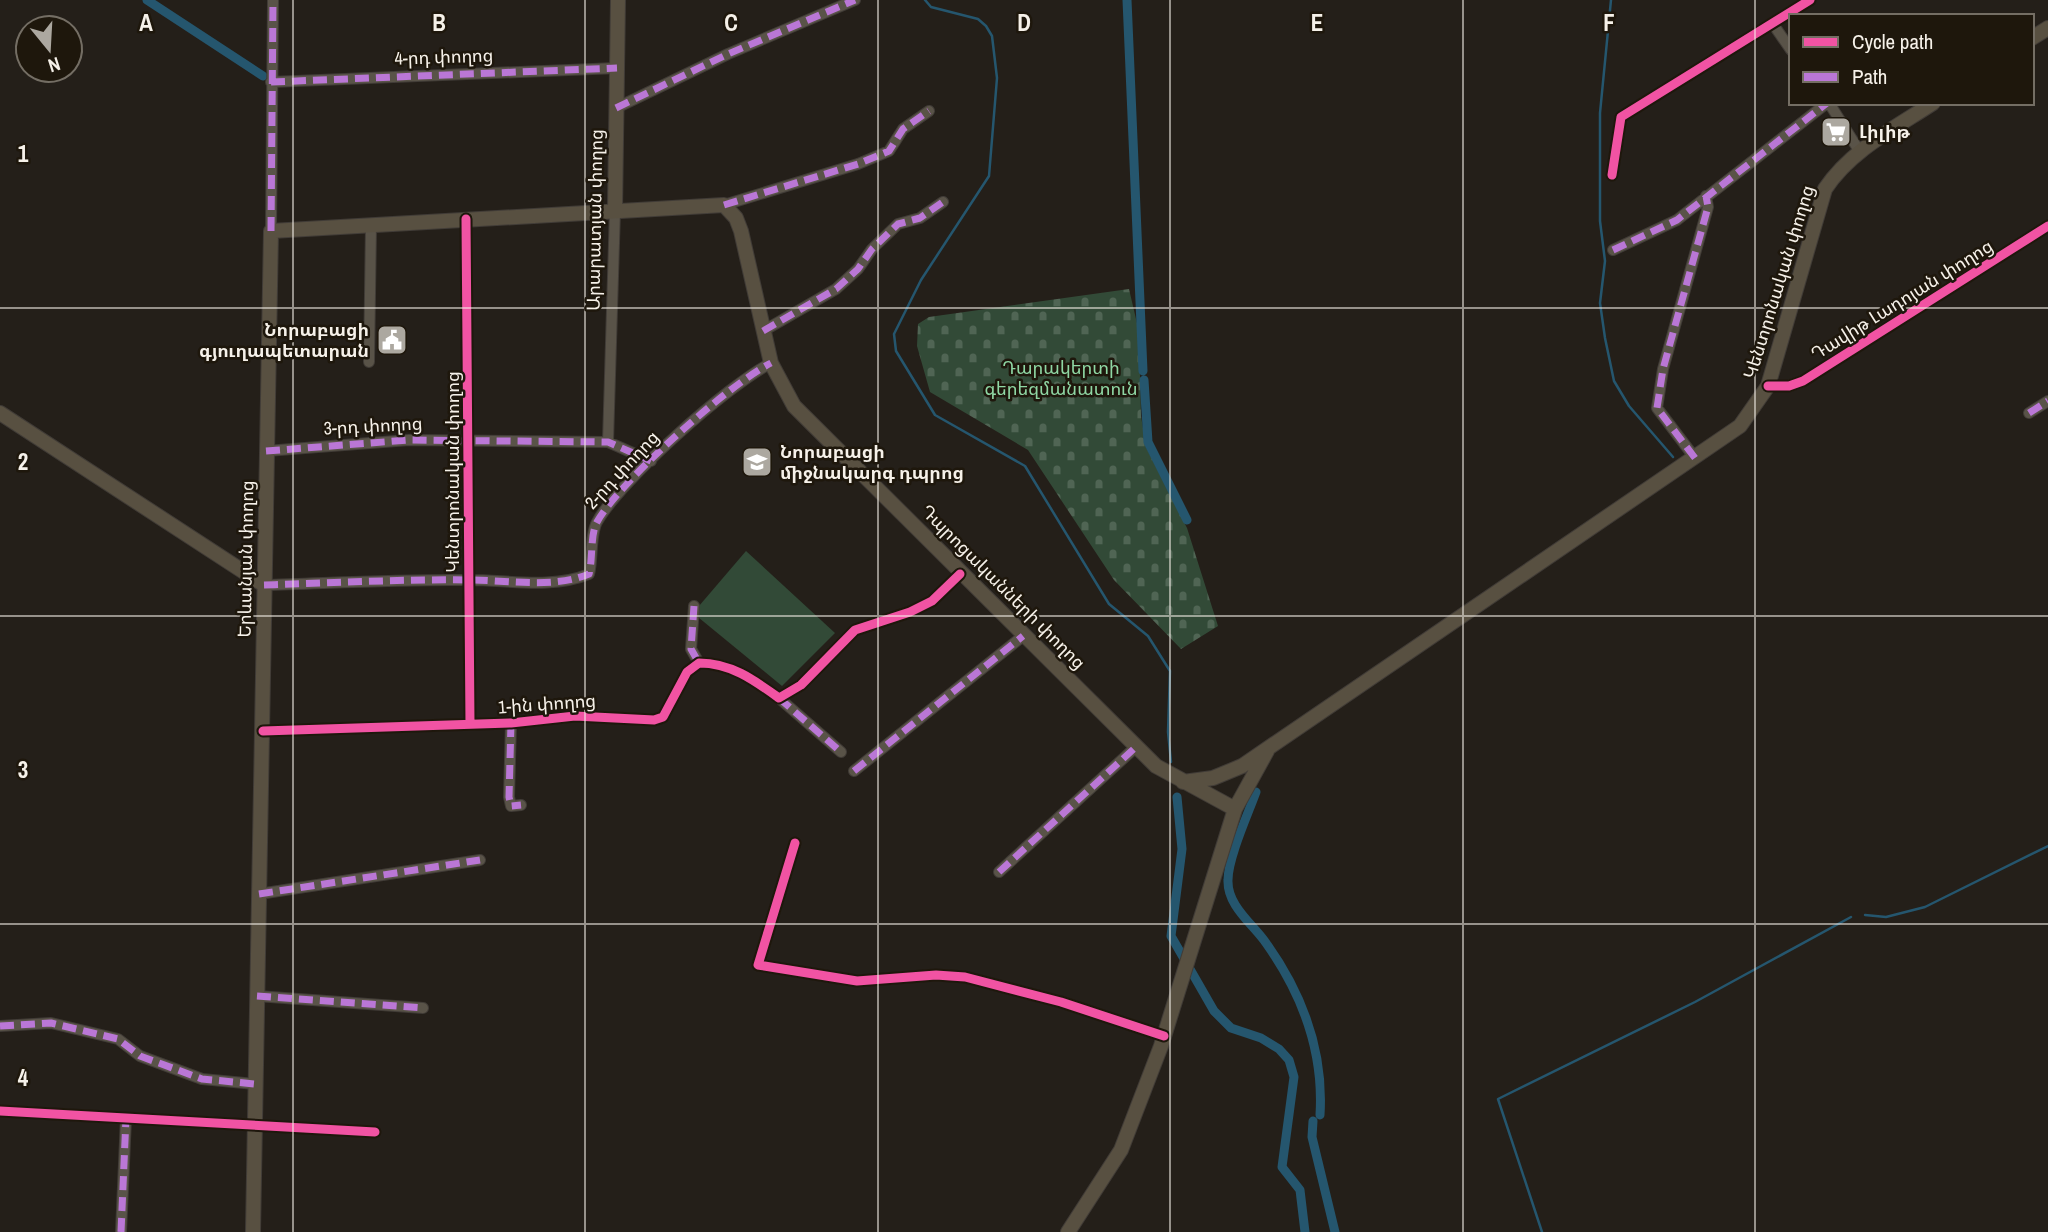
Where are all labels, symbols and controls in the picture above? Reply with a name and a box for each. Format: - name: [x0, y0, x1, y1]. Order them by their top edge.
- text: A: [139, 7, 153, 38]
- text: B: [432, 7, 446, 38]
- text: C: [724, 7, 738, 38]
- text: D: [1017, 7, 1031, 38]
- text: E: [1311, 7, 1323, 38]
- text: F: [1603, 7, 1615, 38]
- north arrow: [14, 14, 84, 84]
- legend: [1789, 14, 2034, 105]
- text: Cycle path: [1852, 27, 1933, 56]
- street label: 4-րդ փողոց: [394, 42, 494, 71]
- text: N: [45, 51, 64, 79]
- text: Path: [1852, 62, 1887, 91]
- supermarket icon: Լիլիթ: [1819, 115, 1853, 149]
- place label: Լիլիթ: [1859, 119, 1910, 144]
- street label: Արարատյան փողոց: [580, 129, 609, 311]
- text: 1: [18, 138, 29, 169]
- street label: Կենտրոնական փողոց: [1737, 182, 1820, 382]
- street label: Դավիթ Լադոյան փողոց: [1806, 233, 1998, 366]
- place label: Նորաբացի գյուղապետարան: [199, 317, 369, 363]
- public building icon: Նորաբացի գյուղապետարան: [375, 323, 409, 357]
- park label: Դարակերտի գերեզմանատուն: [984, 355, 1138, 401]
- street label: Կենտրոնական փողոց: [440, 371, 465, 573]
- street label: 3-րդ փողոց: [323, 410, 423, 441]
- street label: 2-րդ փողոց: [579, 425, 664, 514]
- place label: Նորաբացի միջնակարգ դպրոց: [780, 439, 964, 485]
- school or university icon: Նորաբացի միջնակարգ դպրոց: [740, 445, 774, 479]
- text: 2: [18, 446, 28, 477]
- street label: Երևանյան փողոց: [232, 480, 259, 638]
- street label: Դպրոցականների փողոց: [915, 499, 1091, 675]
- street label: 1-ին փողոց: [497, 688, 597, 719]
- text: 3: [18, 754, 28, 785]
- text: 4: [18, 1062, 29, 1093]

